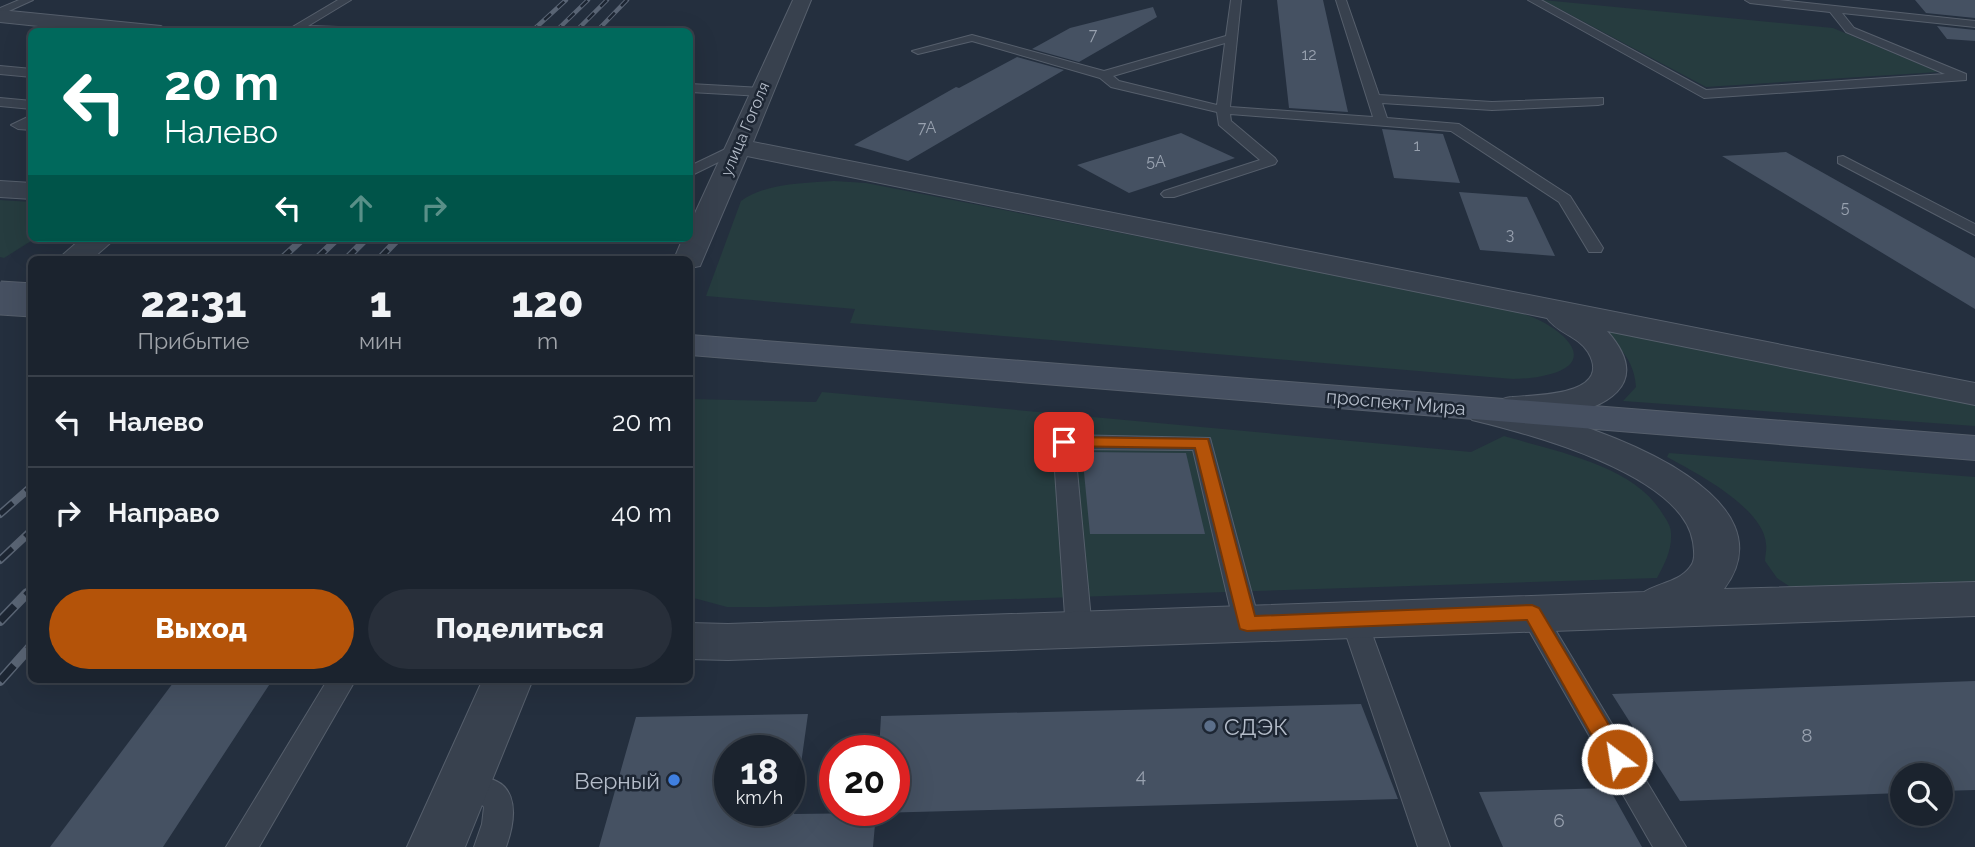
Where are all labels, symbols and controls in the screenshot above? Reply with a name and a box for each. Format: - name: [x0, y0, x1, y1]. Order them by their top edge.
- house number: 7: [1089, 25, 1098, 44]
- house number: 12: [1301, 45, 1317, 64]
- text: 20 m: [164, 54, 279, 111]
- icon: left: [49, 56, 140, 147]
- street label: улица Гоголя: [717, 79, 773, 179]
- text: Налево: [164, 113, 278, 150]
- house number: 7А: [918, 118, 937, 137]
- house number: 1: [1414, 136, 1421, 155]
- house number: 5А: [1146, 152, 1166, 171]
- icon: left: [269, 189, 307, 227]
- icon: ahead: [342, 189, 380, 227]
- icon: right: [415, 189, 453, 227]
- house number: 5: [1841, 198, 1850, 217]
- house number: 3: [1506, 225, 1514, 244]
- text: 22:31: [141, 278, 246, 327]
- text: 1: [370, 278, 391, 327]
- text: 120: [512, 278, 584, 327]
- text: Прибытие: [137, 327, 249, 354]
- text: мин: [359, 327, 402, 354]
- text: m: [537, 327, 558, 354]
- street label: проспект Мира: [1325, 385, 1467, 419]
- icon: left: [49, 403, 87, 441]
- text: Налево: [108, 407, 204, 437]
- text: 20 m: [612, 407, 672, 437]
- pin: [1034, 412, 1094, 472]
- icon: arrive: [1045, 423, 1083, 461]
- icon: right: [49, 494, 87, 532]
- text: Направо: [108, 498, 219, 528]
- text: 40 m: [611, 498, 672, 528]
- button: Выход: [49, 589, 354, 669]
- button: Поделиться: [368, 589, 672, 669]
- place label: СДЭК: [1224, 713, 1288, 740]
- marker: СДЭК: [1202, 718, 1218, 734]
- position arrow: [1580, 722, 1654, 796]
- house number: 8: [1801, 724, 1813, 746]
- speed limit sign: 20: [819, 735, 910, 826]
- text: 18: [740, 751, 779, 792]
- map controls: [1890, 763, 1953, 826]
- button: search: [1890, 763, 1953, 826]
- house number: 4: [1136, 764, 1146, 786]
- place label: Верный: [574, 767, 660, 794]
- marker: Верный: [666, 772, 682, 788]
- text: km/h: [736, 787, 783, 808]
- house number: 6: [1553, 809, 1565, 831]

